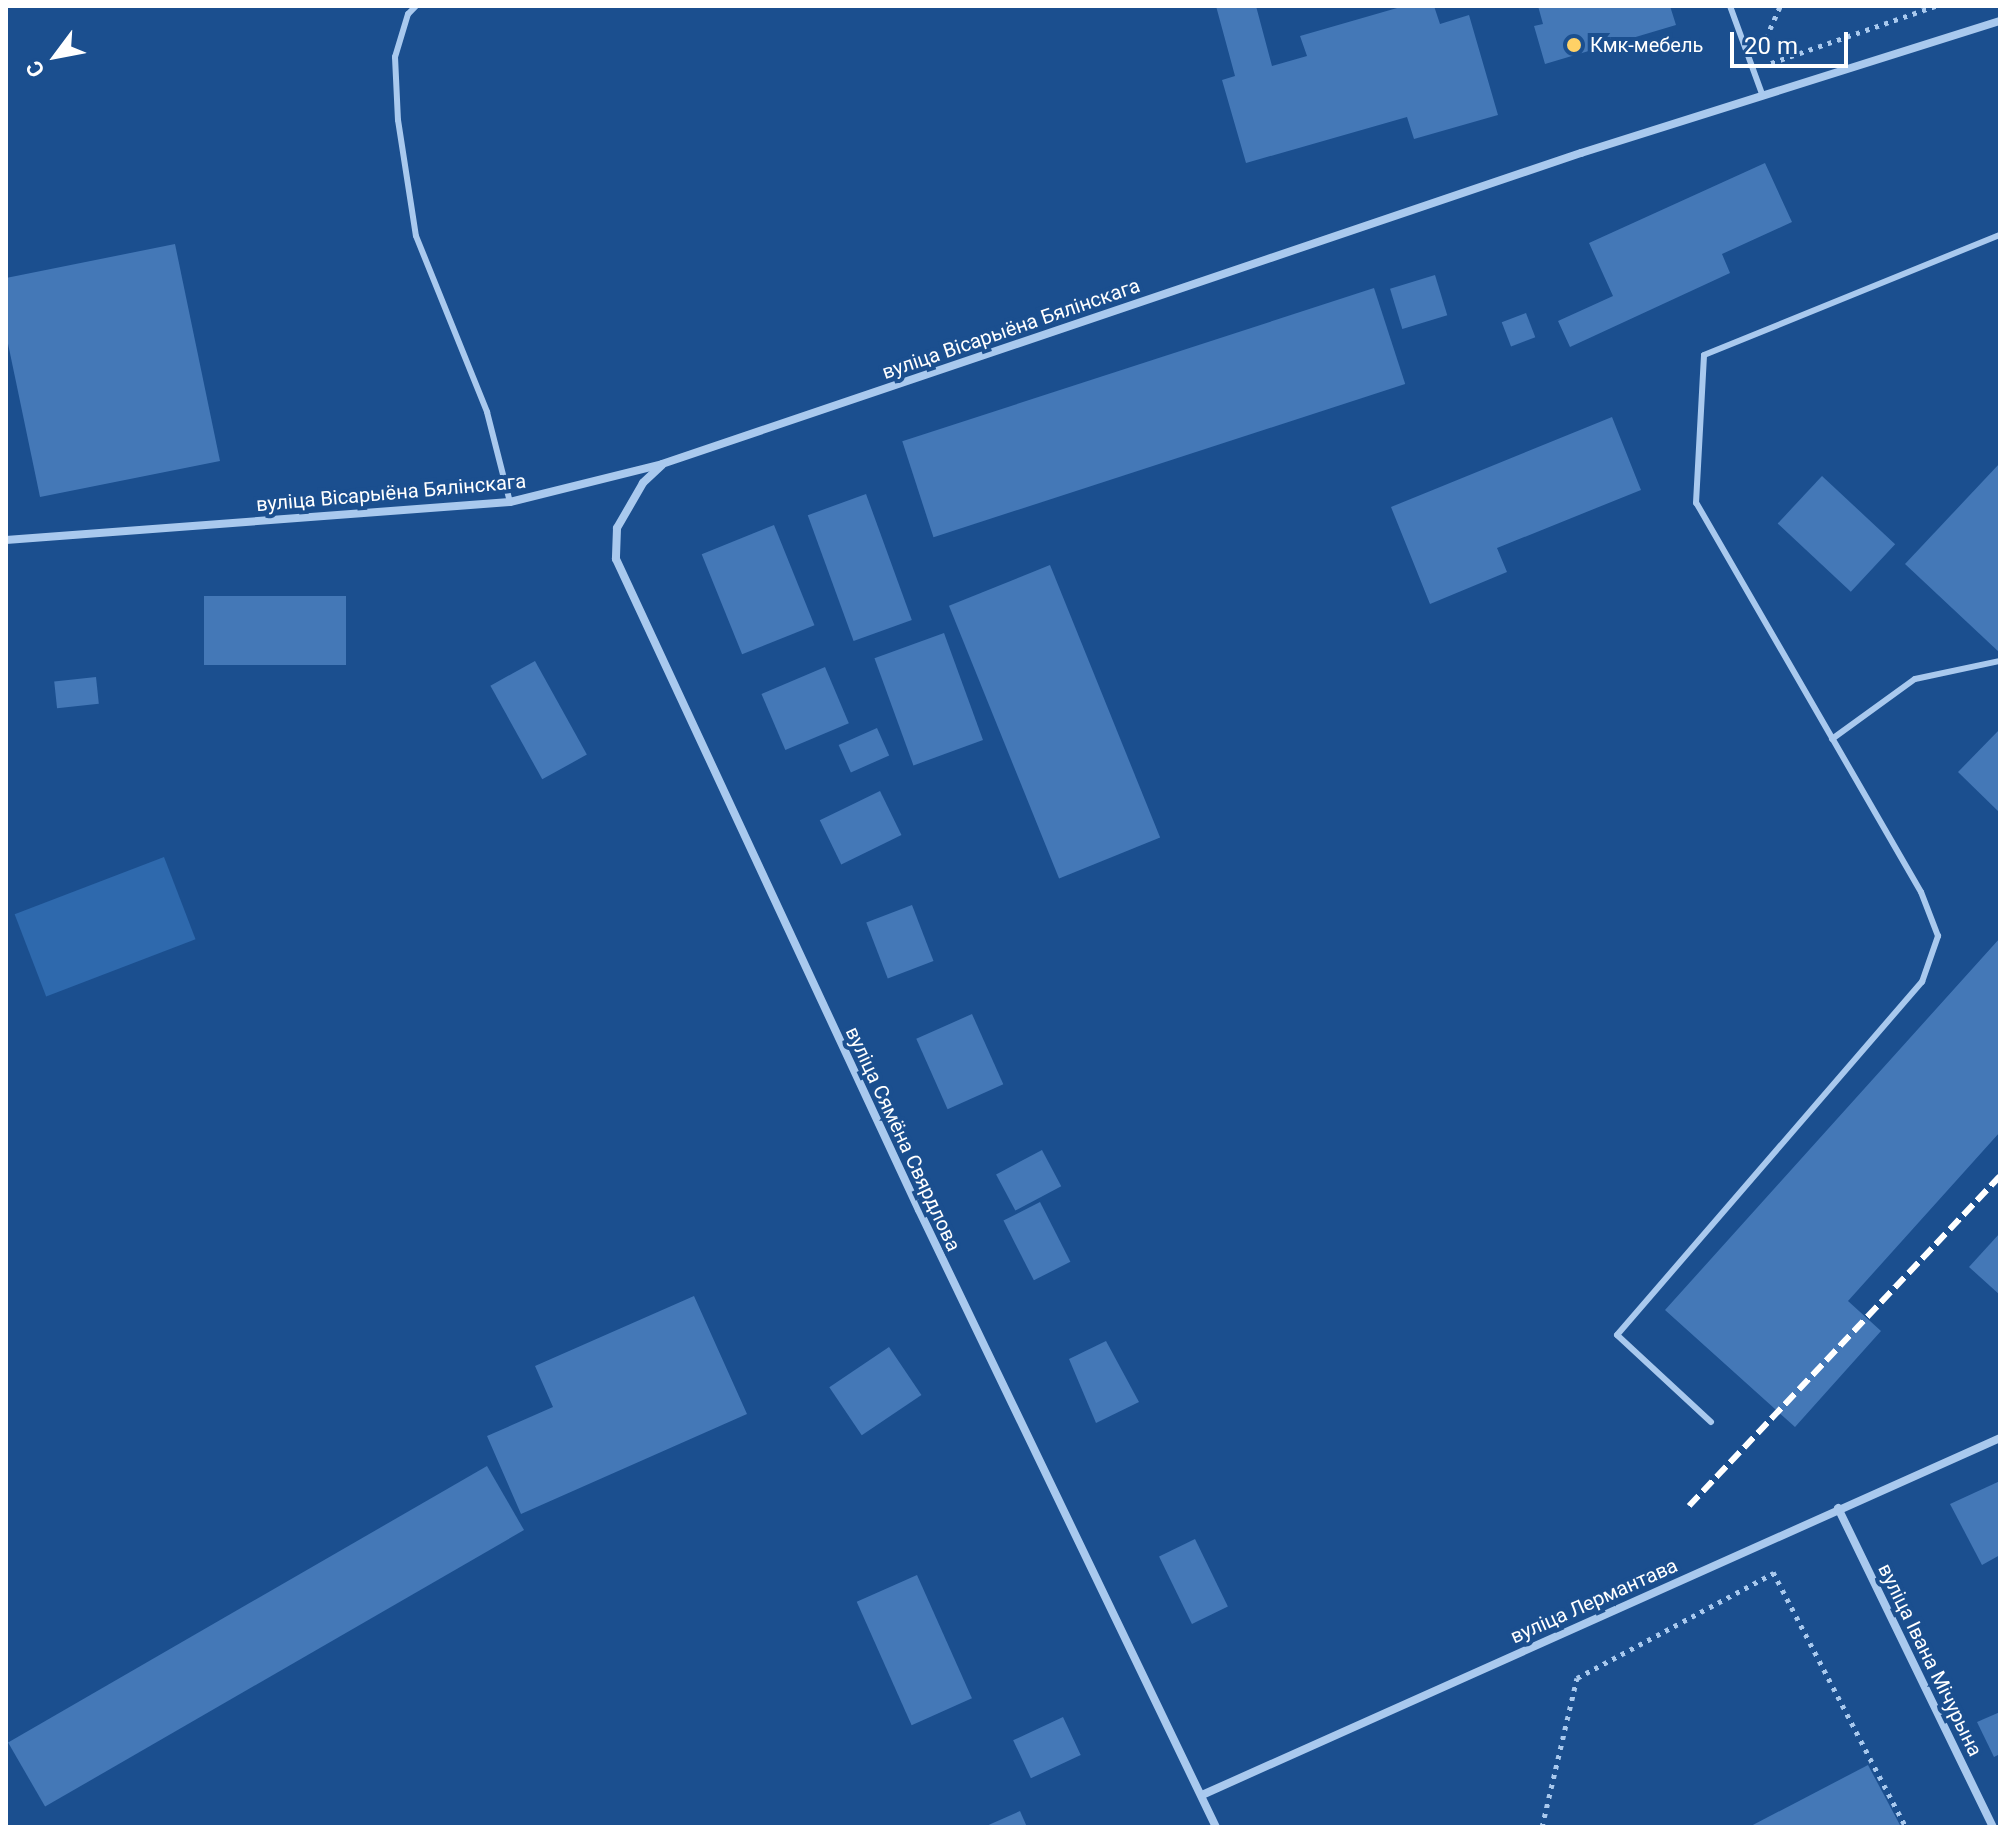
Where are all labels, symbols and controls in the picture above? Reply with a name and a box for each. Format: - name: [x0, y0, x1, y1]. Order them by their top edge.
- north arrow: [16, 16, 96, 96]
- scale bar: [1734, 16, 1852, 66]
- text: 20 m: [1744, 32, 1798, 60]
- place label: Кмк-мебель: [1590, 33, 1703, 57]
- marker: Кмк-мебель: [1565, 36, 1583, 54]
- text: С: [21, 56, 50, 82]
- street label: вуліца Вісарыёна Бялінскага: [879, 274, 1143, 384]
- street label: вуліца Вісарыёна Бялінскага: [255, 469, 527, 517]
- street label: вуліца Сямёна Свярдлова: [840, 1023, 966, 1255]
- street label: вуліца Лермантава: [1507, 1553, 1681, 1649]
- street label: вуліца Івана Мічурына: [1873, 1560, 1987, 1760]

